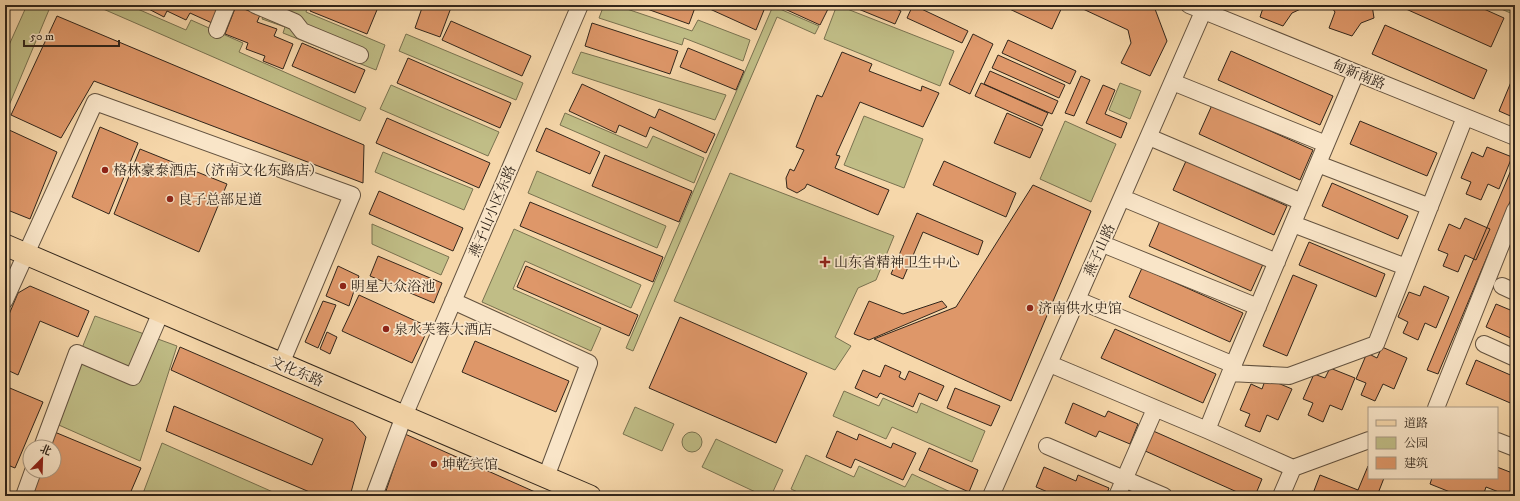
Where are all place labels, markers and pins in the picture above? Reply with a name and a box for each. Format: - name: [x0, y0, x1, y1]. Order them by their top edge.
- place label: 格林豪泰酒店（济南文化东路店）: [113, 162, 323, 180]
- marker: 格林豪泰酒店（济南文化东路店）: [100, 165, 110, 175]
- place label: 良子总部足道: [178, 191, 262, 209]
- marker: 良子总部足道: [165, 194, 175, 204]
- place label: 山东省精神卫生中心: [834, 254, 960, 272]
- marker: 山东省精神卫生中心: [819, 256, 831, 268]
- place label: 明星大众浴池: [351, 278, 435, 296]
- marker: 明星大众浴池: [338, 281, 348, 291]
- place label: 济南供水史馆: [1038, 300, 1122, 318]
- marker: 济南供水史馆: [1025, 303, 1035, 313]
- place label: 泉水芙蓉大酒店: [394, 321, 492, 339]
- marker: 泉水芙蓉大酒店: [381, 324, 391, 334]
- place label: 坤乾宾馆: [442, 456, 498, 474]
- marker: 坤乾宾馆: [429, 459, 439, 469]

